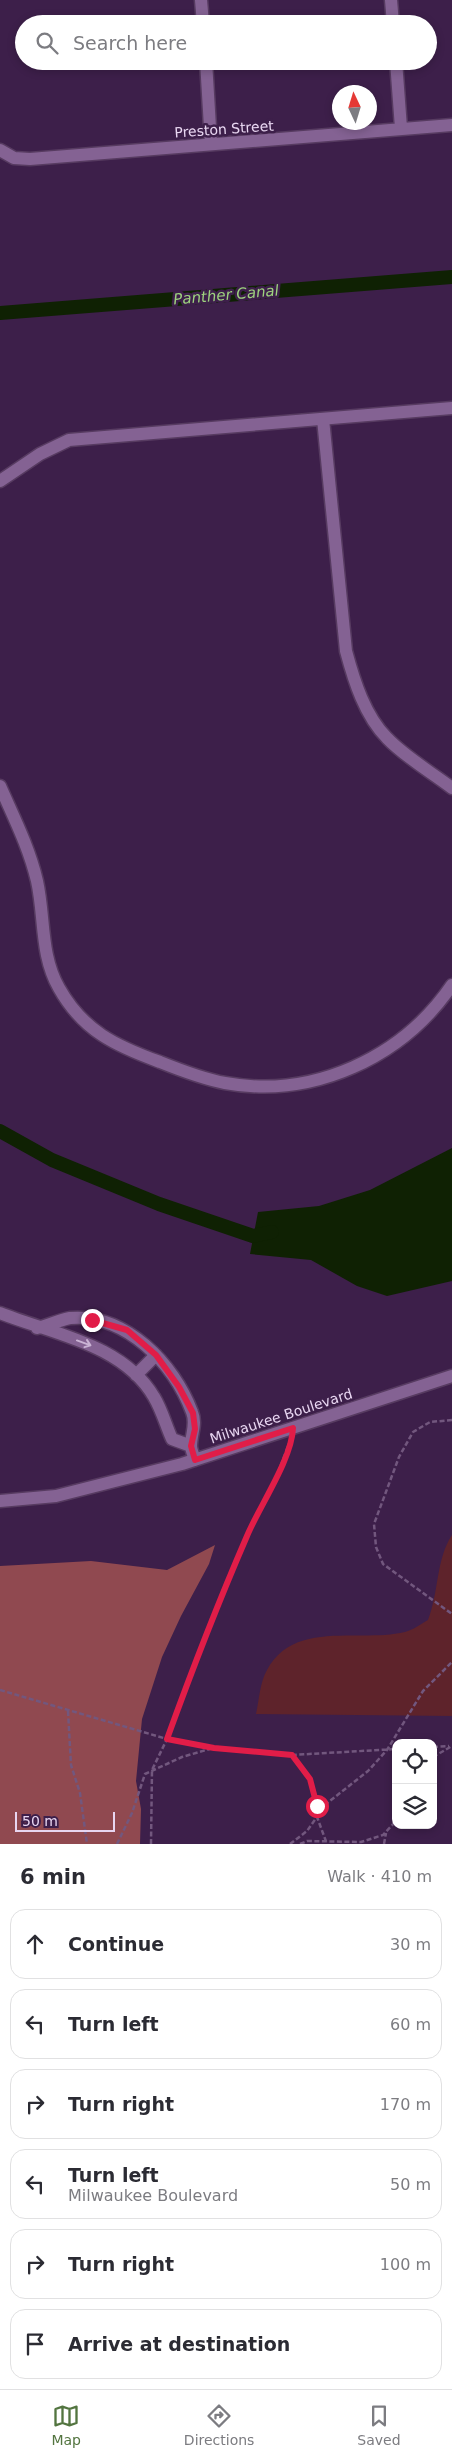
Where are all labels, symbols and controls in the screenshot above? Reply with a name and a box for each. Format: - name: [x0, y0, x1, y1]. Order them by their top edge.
- search box: [15, 15, 437, 70]
- icon: search: [33, 29, 61, 57]
- text: Search here: [73, 32, 187, 54]
- north arrow: [332, 85, 377, 130]
- street label: Preston Street: [174, 118, 275, 140]
- water label: Panther Canal: [173, 281, 280, 309]
- route end: [81, 1309, 104, 1332]
- one-way arrow: [75, 1339, 91, 1348]
- street label: Milwaukee Boulevard: [208, 1385, 354, 1447]
- map controls: [392, 1739, 437, 1829]
- button: locate: [392, 1739, 437, 1784]
- button: layers: [392, 1784, 437, 1829]
- route start: [306, 1795, 329, 1818]
- scale bar: [15, 1809, 115, 1832]
- text: 50 m: [22, 1813, 58, 1829]
- text: 6 min: [20, 1865, 86, 1889]
- text: Walk · 410 m: [327, 1867, 432, 1886]
- icon: ahead: [21, 1930, 49, 1958]
- text: Continue: [68, 1933, 164, 1955]
- text: 30 m: [390, 1935, 431, 1954]
- icon: left: [21, 2010, 49, 2038]
- text: Turn left: [68, 2013, 159, 2035]
- text: 60 m: [390, 2015, 431, 2034]
- icon: right: [21, 2090, 49, 2118]
- text: Turn right: [68, 2093, 174, 2115]
- text: 170 m: [380, 2095, 431, 2114]
- text: Turn left: [68, 2164, 159, 2186]
- icon: left: [21, 2170, 49, 2198]
- text: 50 m: [390, 2175, 431, 2194]
- text: Milwaukee Boulevard: [68, 2186, 238, 2205]
- icon: right: [21, 2250, 49, 2278]
- text: Turn right: [68, 2253, 174, 2275]
- text: 100 m: [380, 2255, 431, 2274]
- icon: arrive: [21, 2330, 49, 2358]
- text: Arrive at destination: [68, 2333, 290, 2355]
- tab: Map: [51, 2402, 81, 2448]
- tab: Directions: [184, 2402, 254, 2448]
- tab: Saved: [357, 2402, 401, 2448]

